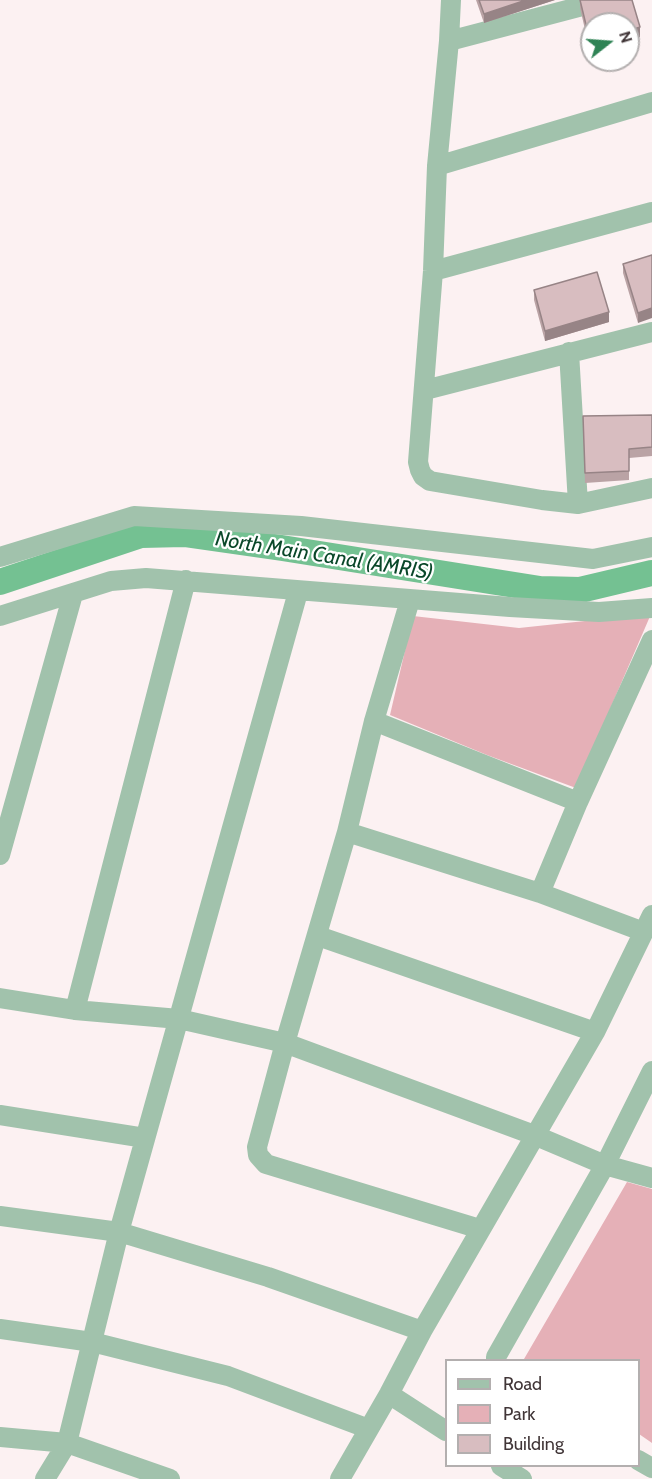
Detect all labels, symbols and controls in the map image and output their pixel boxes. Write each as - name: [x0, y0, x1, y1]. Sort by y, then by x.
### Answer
- north arrow: [580, 12, 640, 72]
- text: N: [615, 29, 637, 45]
- water label: North Main Canal (AMRIS): [213, 526, 435, 586]
- legend: [445, 1359, 640, 1467]
- text: Road: [503, 1373, 542, 1395]
- text: Park: [503, 1403, 535, 1425]
- text: Building: [503, 1433, 564, 1455]

